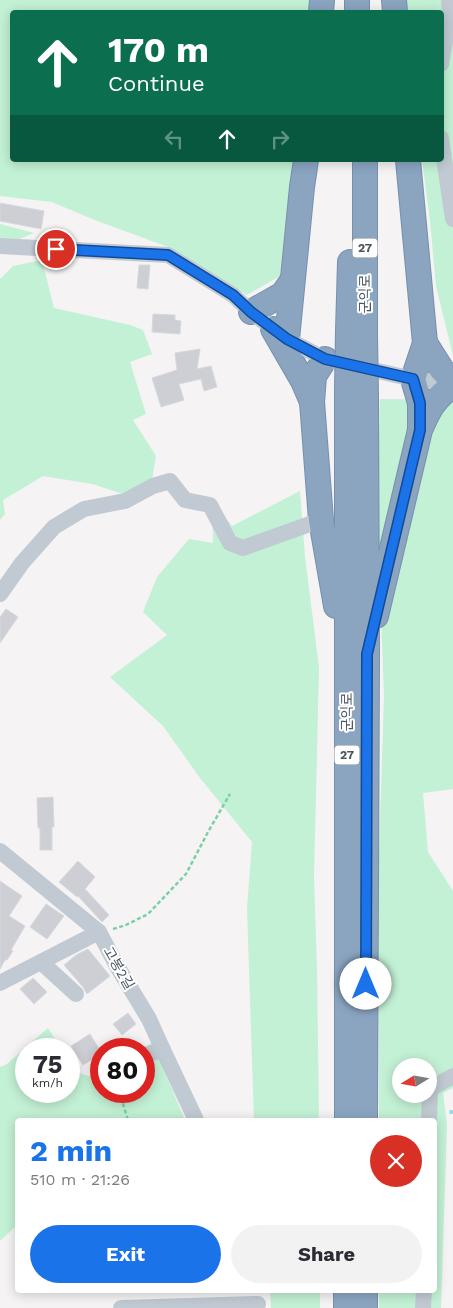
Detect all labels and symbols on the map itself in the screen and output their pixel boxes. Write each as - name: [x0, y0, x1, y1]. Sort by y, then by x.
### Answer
- pin: [35, 228, 77, 270]
- road number: 27: [352, 238, 378, 258]
- street label: 군익로: [357, 275, 373, 313]
- street label: 군익로: [339, 693, 355, 731]
- road number: 27: [334, 746, 360, 764]
- street label: 고봉2길: [100, 944, 138, 992]
- position arrow: [339, 957, 391, 1009]
- speed limit sign: 80: [90, 1038, 155, 1103]
- north arrow: [392, 1058, 438, 1102]

